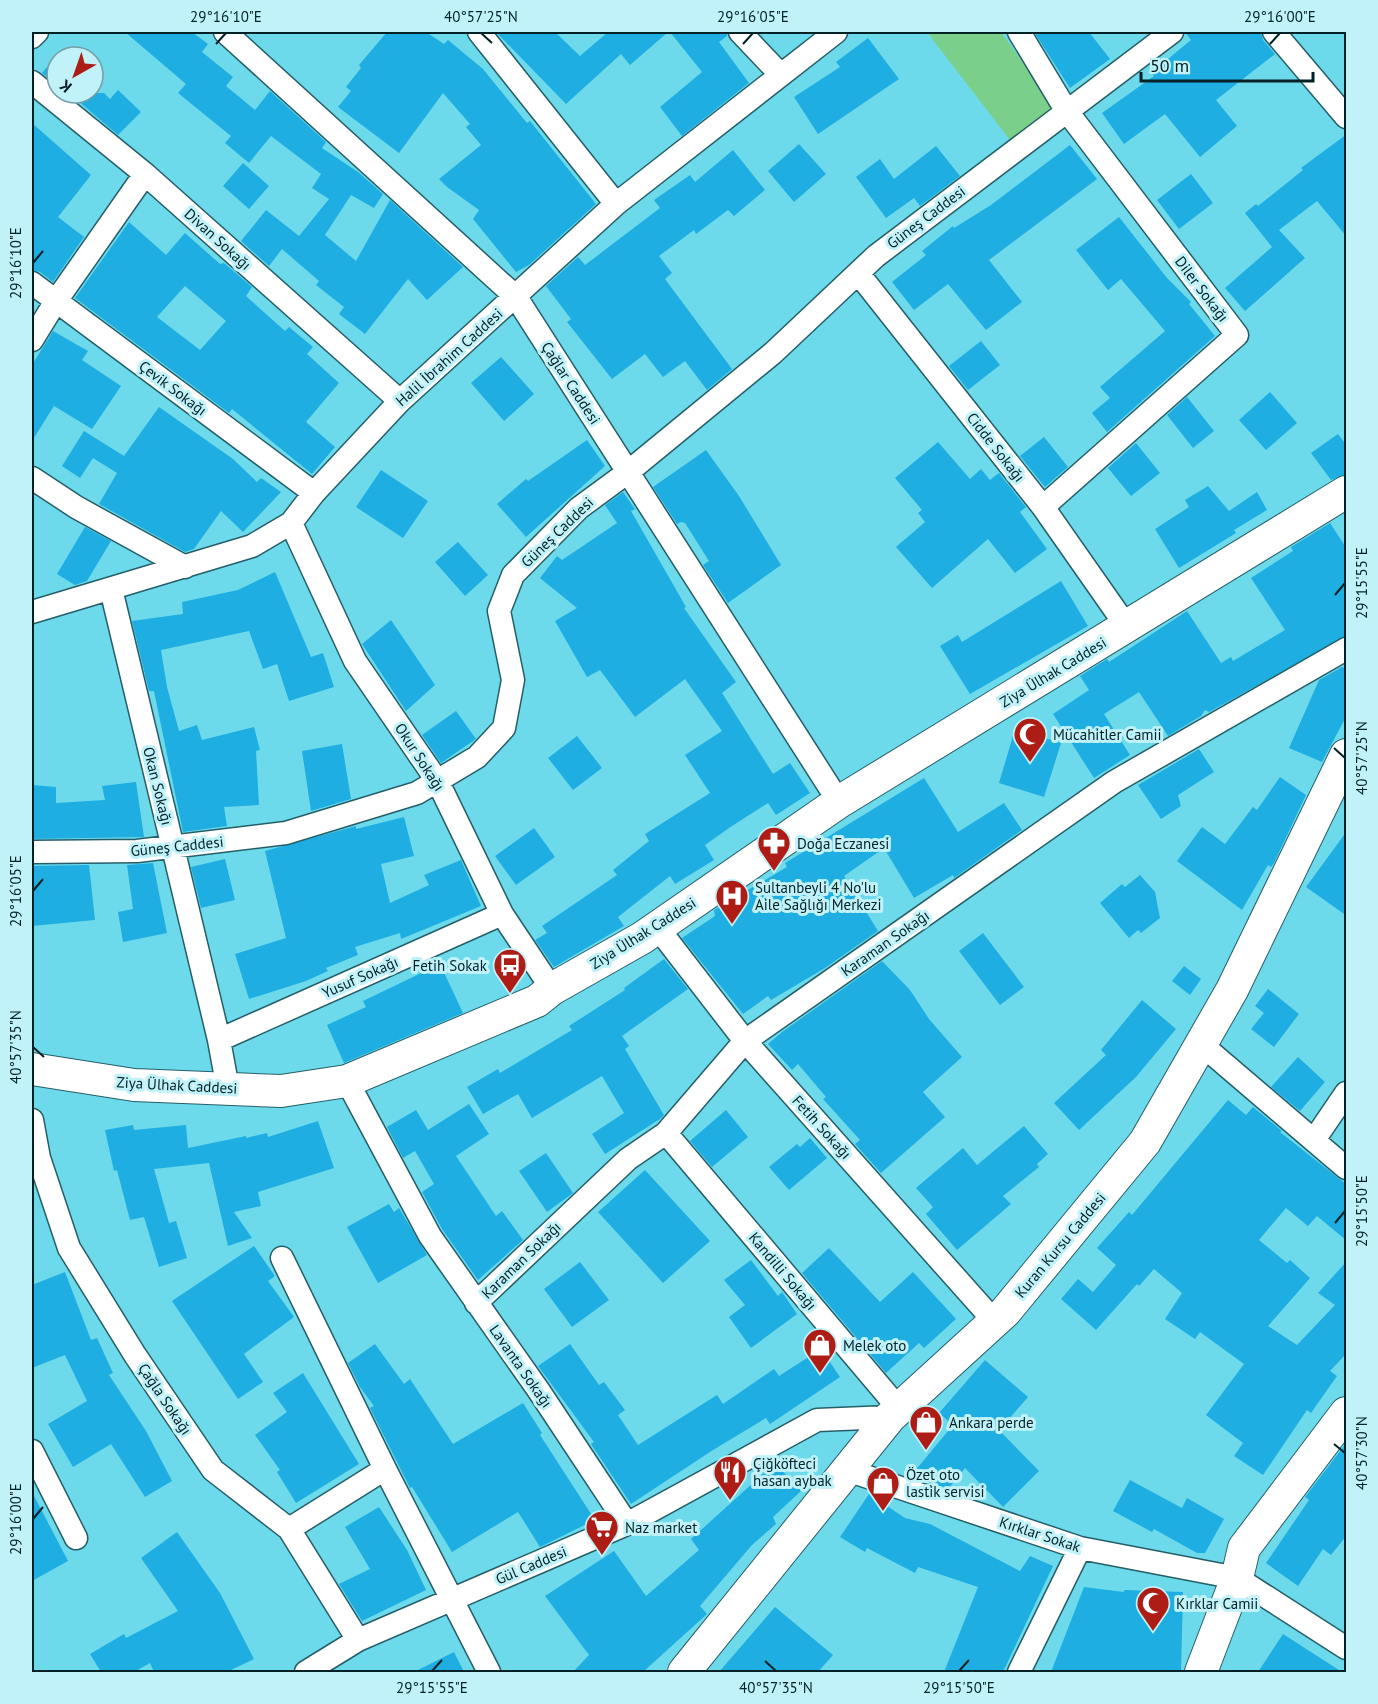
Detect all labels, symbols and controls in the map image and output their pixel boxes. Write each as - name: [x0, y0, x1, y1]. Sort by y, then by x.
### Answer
- text: 29°16'10"E: [190, 7, 262, 26]
- text: 40°57'25"N: [444, 7, 518, 26]
- text: 29°16'05"E: [717, 7, 789, 26]
- text: 29°16'00"E: [1244, 7, 1316, 26]
- north arrow: [45, 45, 105, 105]
- scale bar: [1141, 45, 1314, 83]
- text: 50 m: [1150, 54, 1189, 77]
- text: K: [55, 76, 76, 97]
- street label: Güneş Caddesi: [883, 181, 969, 253]
- street label: Divan Sokağı: [181, 204, 255, 274]
- text: 29°16'10"E: [6, 227, 25, 299]
- street label: Diler Sokağı: [1171, 252, 1233, 326]
- street label: Halil İbrahim Caddesi: [392, 304, 506, 410]
- street label: Çağlar Caddesi: [537, 338, 605, 428]
- street label: Çevik Sokağı: [135, 356, 211, 420]
- street label: Cidde Sokağı: [963, 408, 1029, 486]
- street label: Güneş Caddesi: [517, 493, 597, 571]
- text: 29°15'55"E: [1352, 547, 1371, 619]
- street label: Ziya Ülhak Caddesi: [996, 633, 1110, 711]
- mosque icon: Mücahitler Camii: [1012, 716, 1048, 763]
- street label: Okur Sokağı: [391, 719, 449, 795]
- text: 40°57'25"N: [1352, 721, 1371, 795]
- place label: Mücahitler Camii: [1053, 725, 1162, 744]
- street label: Okan Sokağı: [139, 745, 177, 827]
- pharmacy icon: Doğa Eczanesi: [756, 825, 792, 872]
- street label: Güneş Caddesi: [130, 832, 224, 860]
- place label: Doğa Eczanesi: [797, 834, 889, 853]
- text: 29°16'05"E: [6, 855, 25, 927]
- hospital icon: Sultanbeyli 4 No'lu Aile Sağlığı Merkezi: [714, 878, 750, 925]
- place label: Sultanbeyli 4 No'lu Aile Sağlığı Merkezi: [755, 878, 882, 914]
- street label: Ziya Ülhak Caddesi: [587, 893, 699, 973]
- street label: Karaman Sokağı: [837, 906, 933, 980]
- bus stop icon: Fetih Sokak: [492, 947, 528, 994]
- street label: Yusuf Sokağı: [319, 952, 401, 1002]
- place label: Fetih Sokak: [412, 956, 488, 975]
- text: 40°57'35"N: [6, 1010, 25, 1084]
- street label: Ziya Ülhak Caddesi: [116, 1072, 238, 1098]
- street label: Fetih Sokağı: [788, 1091, 856, 1163]
- text: 29°15'50"E: [1352, 1175, 1371, 1247]
- street label: Kuran Kursu Caddesi: [1010, 1188, 1110, 1302]
- street label: Karaman Sokağı: [477, 1217, 565, 1303]
- street label: Kandilli Sokağı: [745, 1228, 821, 1314]
- street label: Lavanta Sokağı: [485, 1321, 557, 1411]
- shop icon: Melek oto: [802, 1327, 838, 1374]
- place label: Melek oto: [843, 1336, 906, 1355]
- street label: Çağla Sokağı: [134, 1360, 196, 1438]
- shop icon: Ankara perde: [908, 1404, 944, 1451]
- place label: Ankara perde: [949, 1413, 1034, 1432]
- text: 40°57'30"N: [1352, 1416, 1371, 1490]
- restaurant icon: Çiğköfteci hasan aybak: [712, 1454, 748, 1501]
- place label: Çiğköfteci hasan aybak: [753, 1454, 833, 1490]
- shop icon: Özet oto lastik servisi: [865, 1465, 901, 1512]
- place label: Özet oto lastik servisi: [906, 1465, 985, 1501]
- text: 29°16'00"E: [6, 1483, 25, 1555]
- supermarket icon: Naz market: [584, 1509, 620, 1556]
- street label: Kırklar Sokak: [997, 1512, 1084, 1556]
- place label: Naz market: [625, 1518, 697, 1537]
- street label: Gül Caddesi: [493, 1542, 569, 1588]
- mosque icon: Kırklar Camii: [1135, 1585, 1171, 1632]
- place label: Kırklar Camii: [1176, 1594, 1258, 1613]
- text: 29°15'55"E: [396, 1678, 468, 1697]
- text: 40°57'35"N: [739, 1678, 813, 1697]
- text: 29°15'50"E: [923, 1678, 995, 1697]

